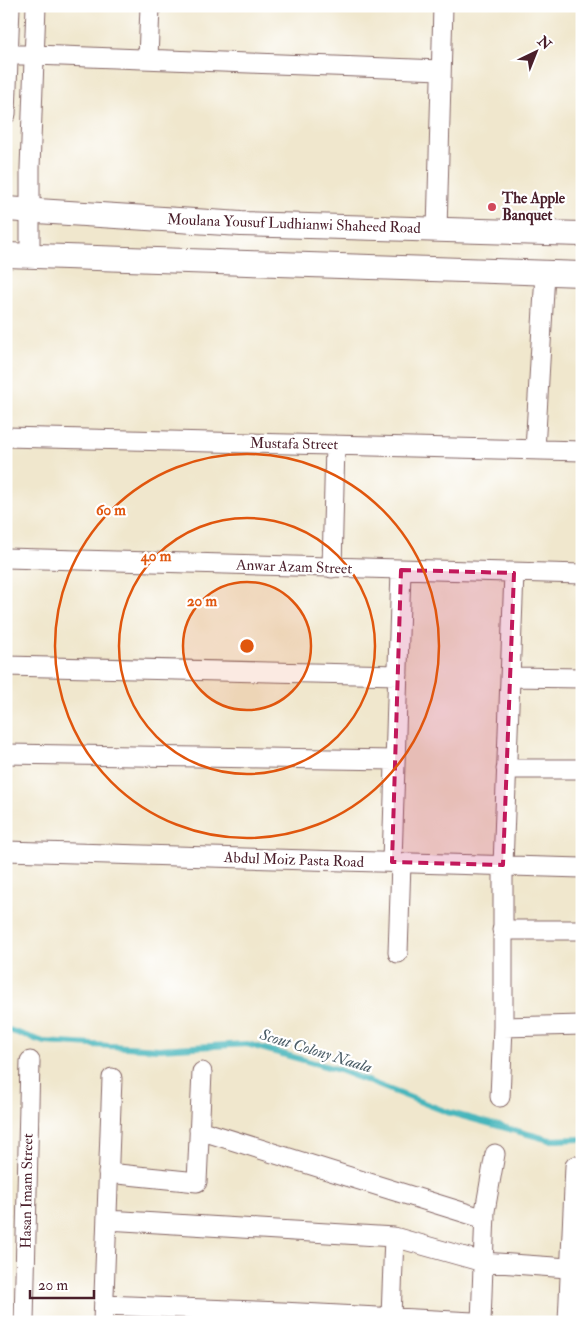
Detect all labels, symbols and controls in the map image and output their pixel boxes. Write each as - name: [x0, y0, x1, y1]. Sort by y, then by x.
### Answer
- north arrow: [510, 28, 560, 78]
- text: N: [533, 32, 555, 54]
- place label: The Apple Banquet: [501, 189, 566, 226]
- marker: The Apple Banquet: [486, 201, 498, 213]
- street label: Moulana Yousuf Ludhianwi Shaheed Road: [167, 210, 422, 238]
- street label: Mustafa Street: [250, 434, 339, 454]
- text: 60 m: [96, 501, 126, 520]
- text: 40 m: [140, 547, 172, 566]
- street label: Аnwar Azam Street: [236, 555, 353, 579]
- text: 20 m: [187, 592, 217, 611]
- centre of rings: [238, 637, 256, 655]
- street label: Abdul Moiz Pasta Road: [223, 848, 365, 872]
- water label: Scout Colony Naala: [257, 1024, 374, 1078]
- street label: Hasan Imam Street: [16, 1133, 38, 1249]
- scale bar: [30, 1268, 94, 1300]
- text: 20 m: [38, 1276, 68, 1295]

